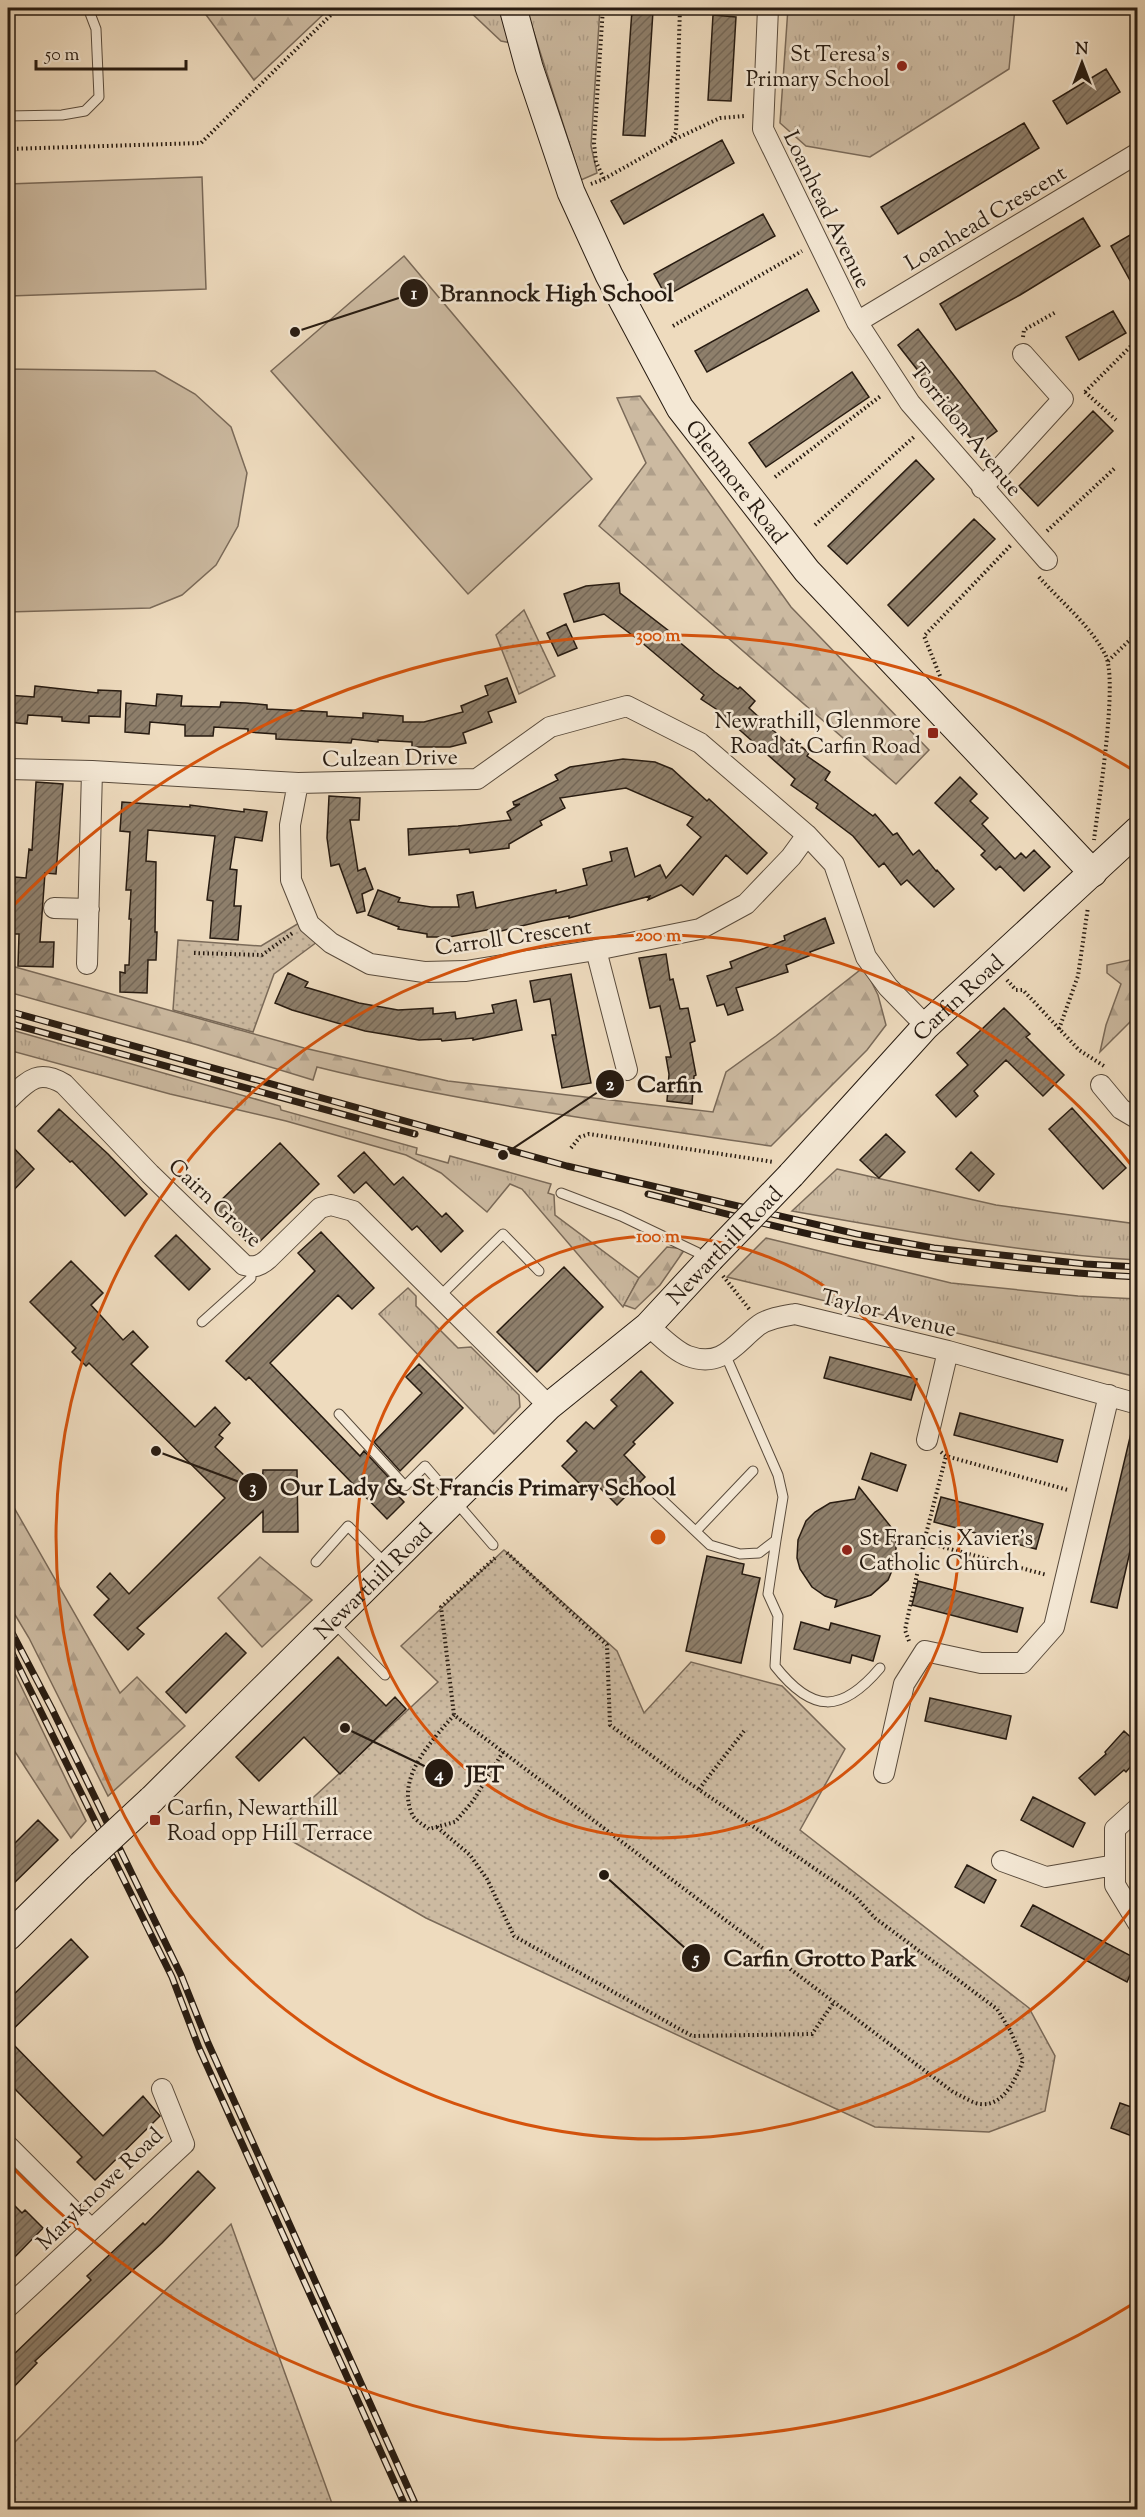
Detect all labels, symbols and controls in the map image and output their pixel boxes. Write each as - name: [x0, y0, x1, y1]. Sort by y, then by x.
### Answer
- scale bar: [36, 33, 186, 71]
- north arrow: [1052, 33, 1112, 93]
- text: N: [1076, 39, 1089, 62]
- place label: St Teresa's Primary School: [746, 40, 890, 97]
- text: 50 m: [44, 43, 80, 69]
- marker: St Teresa's Primary School: [895, 59, 909, 73]
- street label: Loanhead Avenue: [773, 126, 877, 295]
- street label: Loanhead Crescent: [900, 158, 1074, 281]
- callout: Brannock High School: [399, 272, 686, 314]
- text: Brannock High School: [440, 278, 674, 312]
- text: 1: [411, 282, 418, 308]
- street label: Torridon Avenue: [901, 357, 1029, 505]
- street label: Glenmore Road: [676, 414, 793, 552]
- text: 300 m: [636, 624, 681, 650]
- place label: Newrathill, Glenmore Road at Carfin Road: [714, 707, 921, 764]
- marker: Newrathill, Glenmore Road at Carfin Road: [926, 726, 940, 740]
- street label: Culzean Drive: [322, 743, 458, 777]
- street label: Carroll Crescent: [433, 912, 594, 966]
- text: 200 m: [635, 924, 681, 950]
- street label: Carfin Road: [907, 948, 1013, 1049]
- callout: Carfin: [595, 1063, 714, 1105]
- text: Carfin: [637, 1069, 704, 1103]
- text: 2: [606, 1073, 615, 1099]
- street label: Cairn Grove: [160, 1152, 268, 1256]
- street label: Newarthill Road: [661, 1180, 791, 1314]
- text: 100 m: [636, 1225, 680, 1251]
- street label: Taylor Avenue: [817, 1283, 959, 1347]
- callout: Our Lady & St Francis Primary School: [238, 1466, 688, 1508]
- text: Our Lady & St Francis Primary School: [280, 1472, 676, 1506]
- text: 3: [249, 1476, 257, 1502]
- street label: Newarthill Road: [309, 1517, 441, 1649]
- place label: St Francis Xavier's Catholic Church: [859, 1524, 1033, 1581]
- centre of rings: [648, 1527, 668, 1547]
- marker: St Francis Xavier's Catholic Church: [840, 1543, 854, 1557]
- callout: JET: [424, 1752, 516, 1794]
- text: JET: [464, 1759, 504, 1793]
- text: 4: [433, 1763, 444, 1789]
- place label: Carfin, Newarthill Road opp Hill Terrace: [167, 1794, 373, 1851]
- marker: Carfin, Newarthill Road opp Hill Terrace: [148, 1813, 162, 1827]
- callout: Carfin Grotto Park: [681, 1937, 929, 1979]
- text: Carfin Grotto Park: [723, 1943, 918, 1977]
- text: 5: [691, 1947, 700, 1973]
- street label: Maryknowe Road: [30, 2121, 172, 2259]

